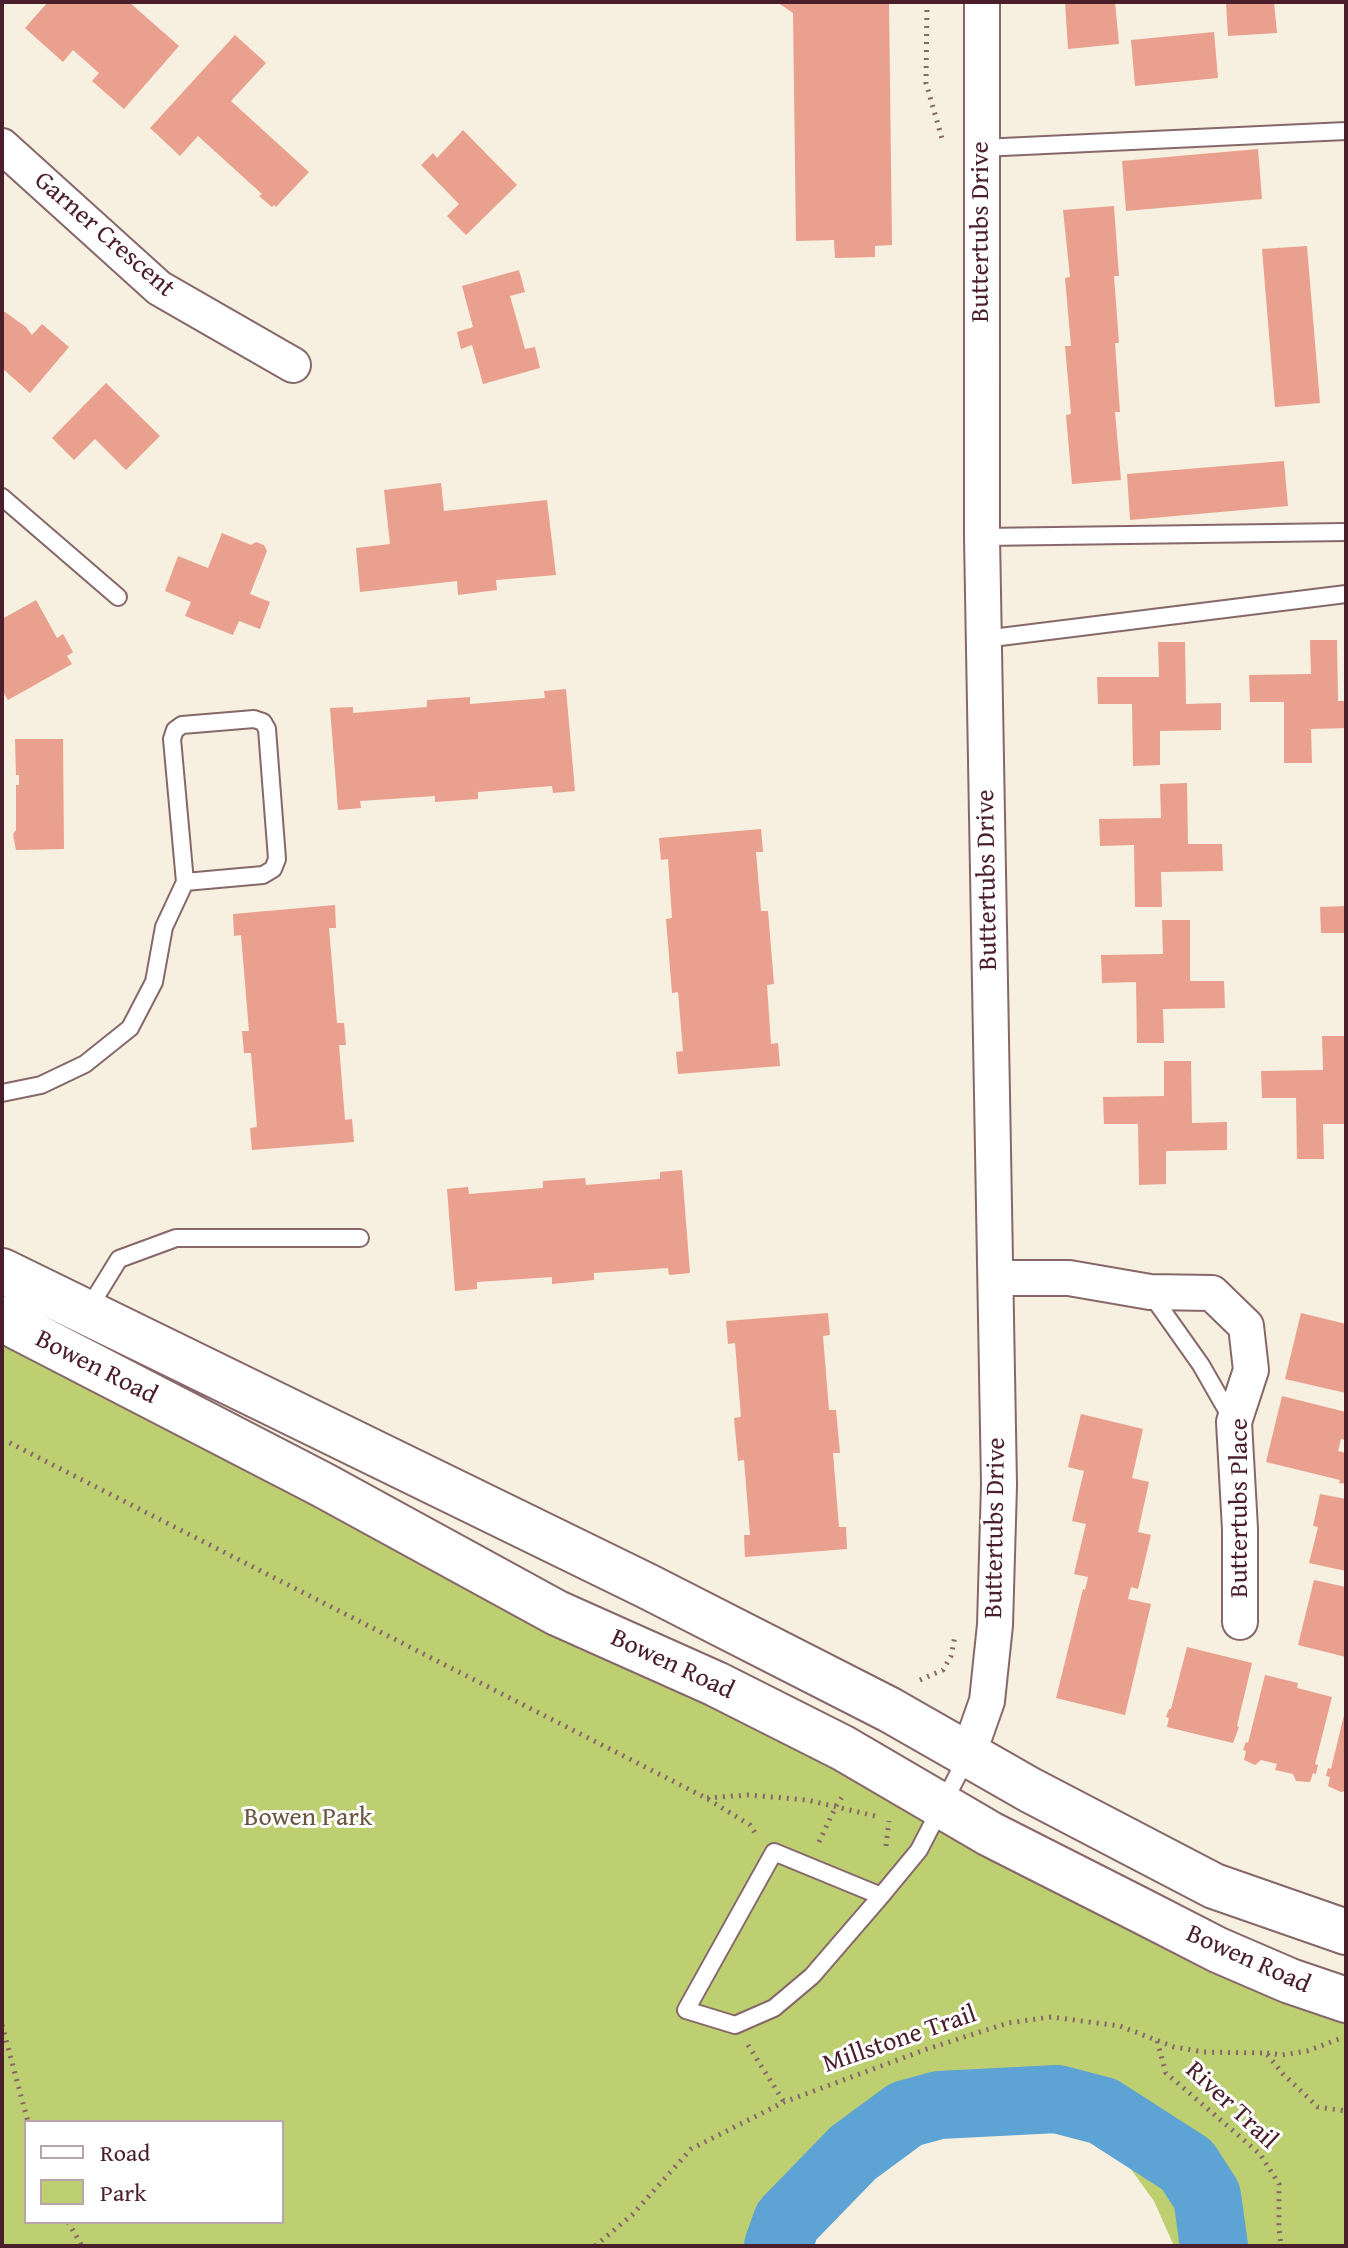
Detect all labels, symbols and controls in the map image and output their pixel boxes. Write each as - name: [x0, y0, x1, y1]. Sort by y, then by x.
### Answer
- street label: Buttertubs Drive: [965, 141, 997, 323]
- street label: Garner Crescent: [27, 165, 181, 305]
- street label: Buttertubs Drive: [971, 789, 1005, 971]
- street label: Bowen Road: [30, 1324, 162, 1412]
- street label: Buttertubs Place: [1224, 1418, 1256, 1598]
- street label: Buttertubs Drive: [979, 1437, 1013, 1619]
- street label: Bowen Road: [605, 1623, 739, 1707]
- park label: Bowen Park: [244, 1802, 372, 1834]
- street label: Bowen Road: [1181, 1919, 1315, 2001]
- street label: Millstone Trail: [819, 1999, 981, 2081]
- street label: River Trail: [1178, 2055, 1284, 2157]
- legend: [24, 2120, 284, 2224]
- text: Road: [100, 2135, 150, 2170]
- text: Park: [100, 2175, 146, 2210]

